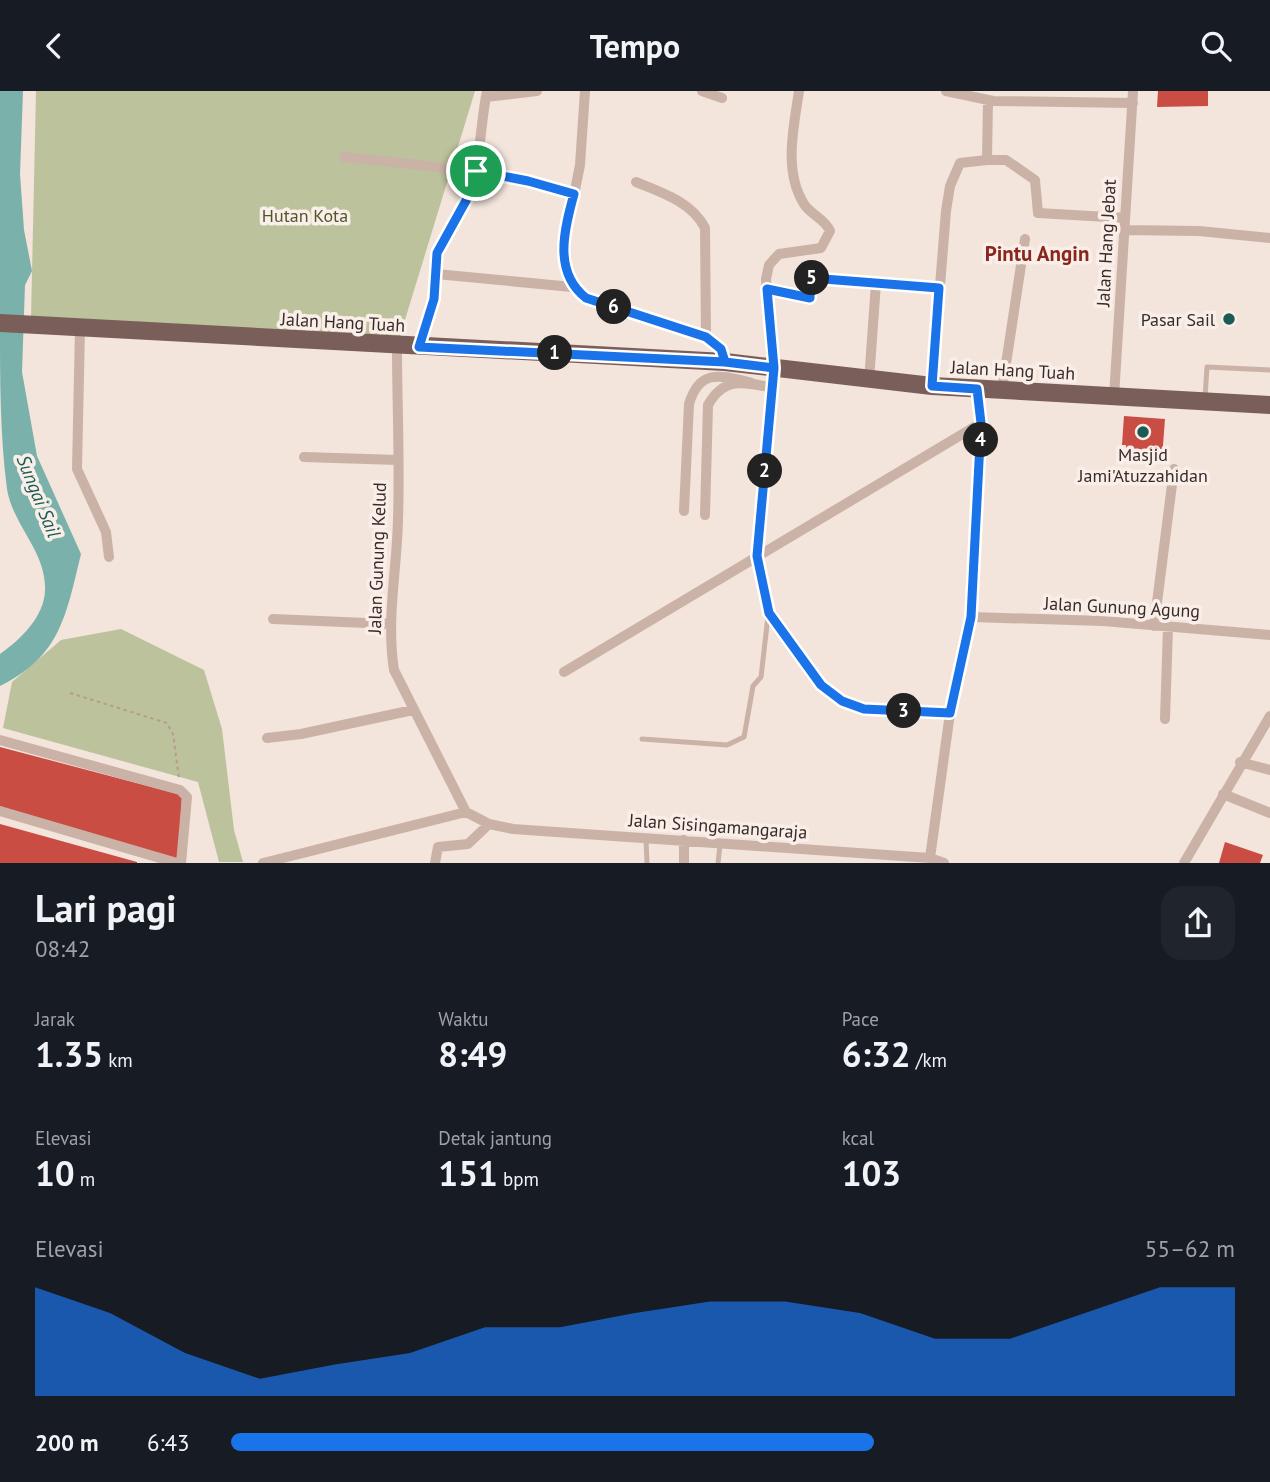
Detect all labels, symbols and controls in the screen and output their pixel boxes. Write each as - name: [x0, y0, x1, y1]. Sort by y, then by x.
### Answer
- text: Tempo: [590, 25, 680, 67]
- icon: back: [35, 27, 73, 65]
- icon: search: [1197, 27, 1235, 65]
- pin: [446, 141, 506, 201]
- icon: arrive: [457, 152, 495, 190]
- street label: Jalan Hang Jebat: [1091, 179, 1121, 308]
- park label: Hutan Kota: [262, 204, 348, 227]
- district label: Pintu Angin: [985, 240, 1089, 267]
- pin: 5: [794, 261, 830, 295]
- text: 5: [806, 265, 817, 289]
- pin: 6: [596, 289, 632, 325]
- text: 6: [608, 294, 619, 318]
- street label: Jalan Hang Tuah: [279, 307, 406, 337]
- place label: Pasar Sail: [1141, 308, 1216, 331]
- marker: Pasar Sail: [1221, 311, 1237, 327]
- pin: 1: [538, 335, 572, 371]
- text: 1: [549, 340, 560, 364]
- street label: Jalan Hang Tuah: [949, 355, 1076, 385]
- pin: 4: [964, 423, 998, 457]
- marker: Masjid Jami'Atuzzahidan: [1135, 424, 1151, 440]
- text: 4: [975, 427, 986, 451]
- place label: Masjid Jami'Atuzzahidan: [1077, 443, 1208, 487]
- water label: Sungai Sail: [12, 451, 66, 541]
- pin: 2: [748, 453, 782, 489]
- text: 2: [759, 458, 770, 482]
- street label: Jalan Gunung Kelud: [363, 482, 391, 635]
- street label: Jalan Gunung Agung: [1042, 591, 1201, 623]
- pin: 3: [886, 693, 922, 729]
- text: 3: [898, 698, 909, 722]
- street label: Jalan Sisingamangaraja: [627, 808, 808, 844]
- text: Lari pagi: [35, 883, 177, 932]
- button: share: [1161, 886, 1235, 960]
- text: 08:42: [35, 934, 90, 963]
- text: Jarak: [35, 1007, 75, 1031]
- text: Waktu: [438, 1007, 489, 1031]
- text: Pace: [842, 1007, 879, 1031]
- text: 1.35: [35, 1031, 103, 1077]
- text: 8:49: [438, 1031, 507, 1077]
- text: 6:32: [842, 1031, 911, 1077]
- text: km: [103, 1048, 133, 1072]
- text: /km: [911, 1048, 947, 1072]
- text: Elevasi: [35, 1126, 92, 1150]
- text: Detak jantung: [438, 1126, 552, 1150]
- text: kcal: [842, 1126, 874, 1150]
- text: 10: [35, 1150, 75, 1196]
- text: 151: [438, 1150, 498, 1196]
- text: 103: [842, 1150, 901, 1196]
- text: m: [75, 1167, 95, 1191]
- text: bpm: [498, 1167, 539, 1191]
- text: Elevasi: [35, 1234, 104, 1263]
- text: 55–62 m: [1145, 1234, 1235, 1263]
- text: 200 m: [35, 1428, 98, 1457]
- text: 6:43: [147, 1428, 190, 1457]

